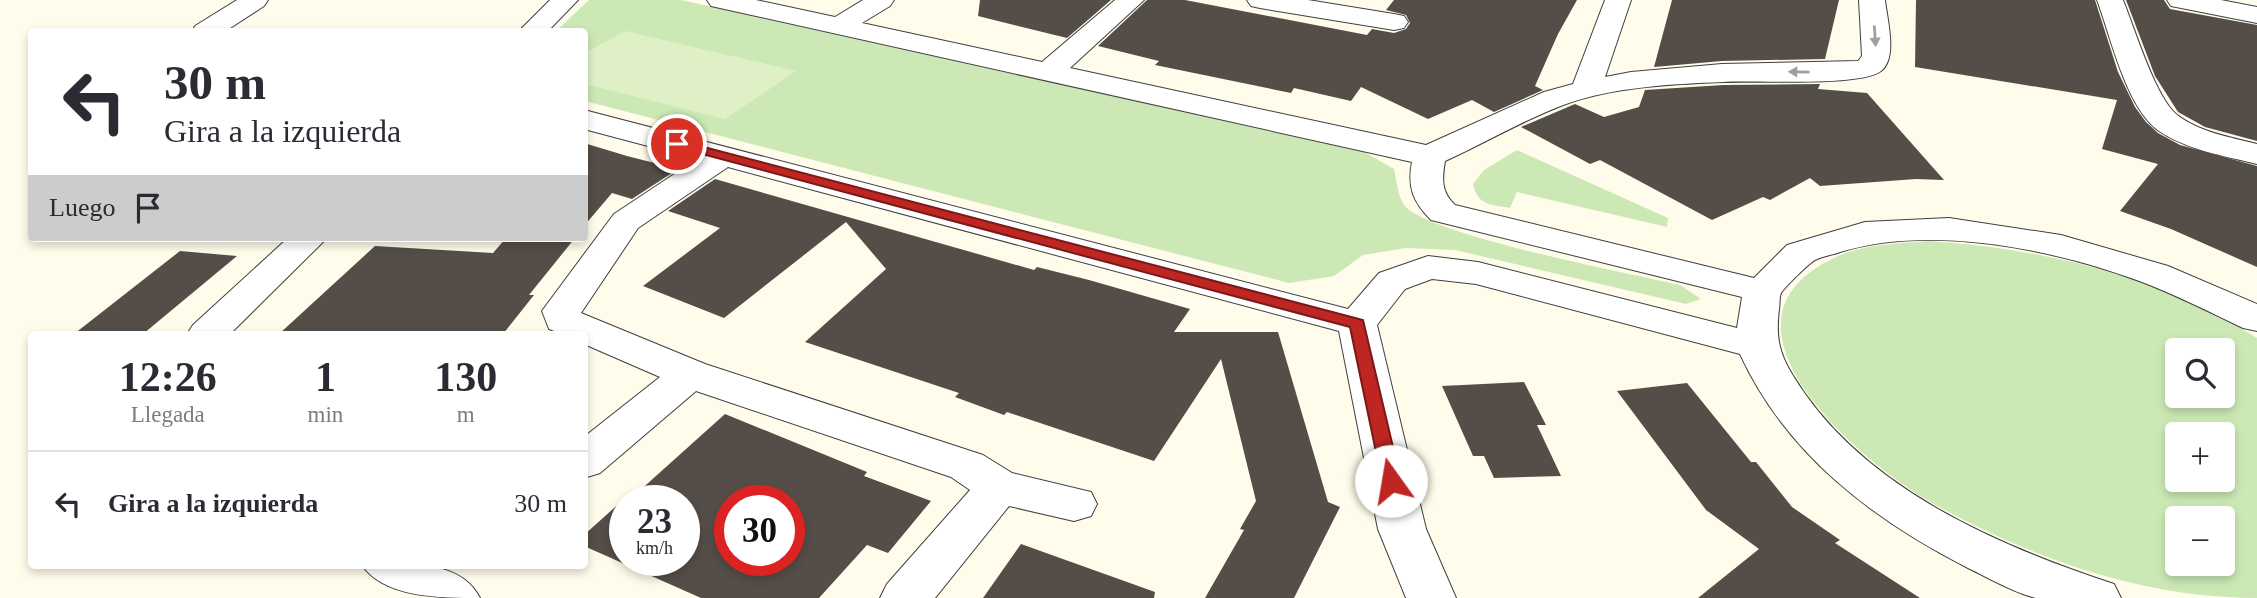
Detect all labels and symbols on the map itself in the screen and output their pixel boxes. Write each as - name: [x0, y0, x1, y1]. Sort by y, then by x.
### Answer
- one-way arrow: [1870, 25, 1881, 47]
- one-way arrow: [1788, 66, 1810, 78]
- pin: [647, 114, 707, 174]
- position arrow: [1354, 444, 1428, 518]
- speed limit sign: 30: [714, 485, 805, 576]

